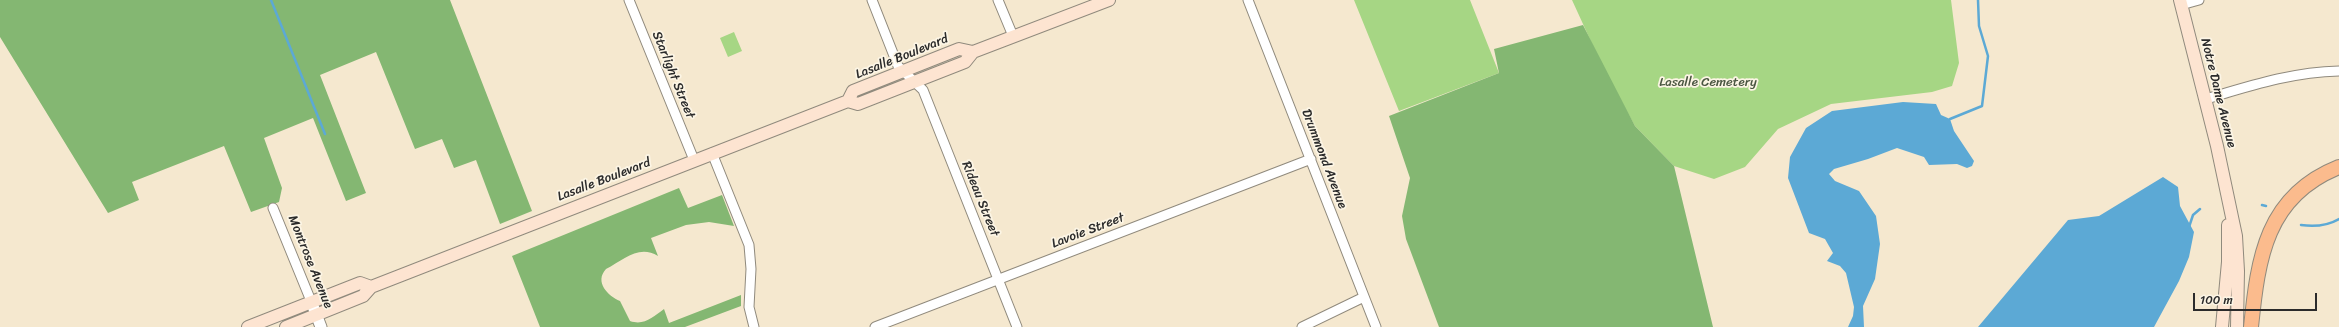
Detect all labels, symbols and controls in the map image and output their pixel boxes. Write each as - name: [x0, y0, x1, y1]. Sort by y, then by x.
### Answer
- street label: Starlight Street: [648, 29, 698, 121]
- street label: Lasalle Boulevard: [853, 31, 951, 83]
- street label: Notre Dame Avenue: [2197, 37, 2239, 149]
- park label: Lasalle Cemetery: [1659, 75, 1757, 91]
- street label: Drummond Avenue: [1298, 107, 1350, 211]
- street label: Lasalle Boulevard: [555, 155, 653, 205]
- street label: Rideau Street: [958, 159, 1002, 239]
- street label: Lavoie Street: [1049, 210, 1127, 252]
- street label: Montrose Avenue: [284, 213, 336, 311]
- scale bar: [2195, 285, 2319, 311]
- text: 100 m: [2200, 289, 2233, 311]

